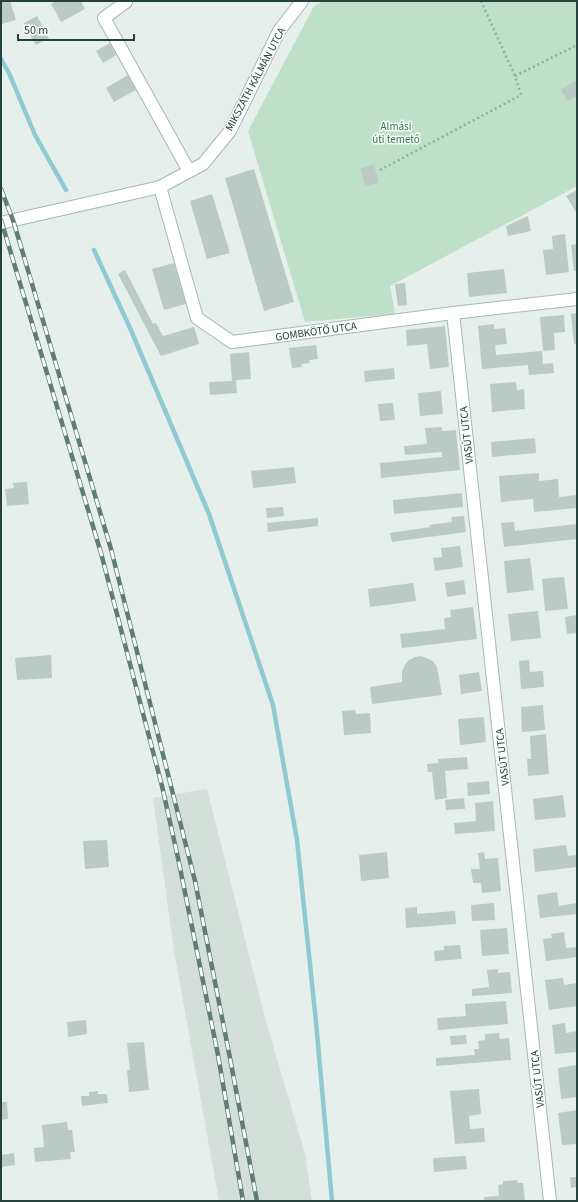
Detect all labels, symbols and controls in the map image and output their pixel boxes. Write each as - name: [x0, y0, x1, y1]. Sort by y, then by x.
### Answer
- scale bar: [18, 16, 134, 42]
- text: 50 m: [24, 22, 48, 39]
- street label: MIKSZÁTH KÁLMÁN UTCA: [222, 25, 289, 134]
- park label: Almási úti temető: [372, 119, 420, 147]
- street label: GOMBKÖTŐ UTCA: [274, 318, 358, 345]
- street label: VASÚT UTCA: [456, 406, 477, 464]
- street label: VASÚT UTCA: [492, 728, 513, 786]
- street label: VASÚT UTCA: [527, 1050, 548, 1108]

